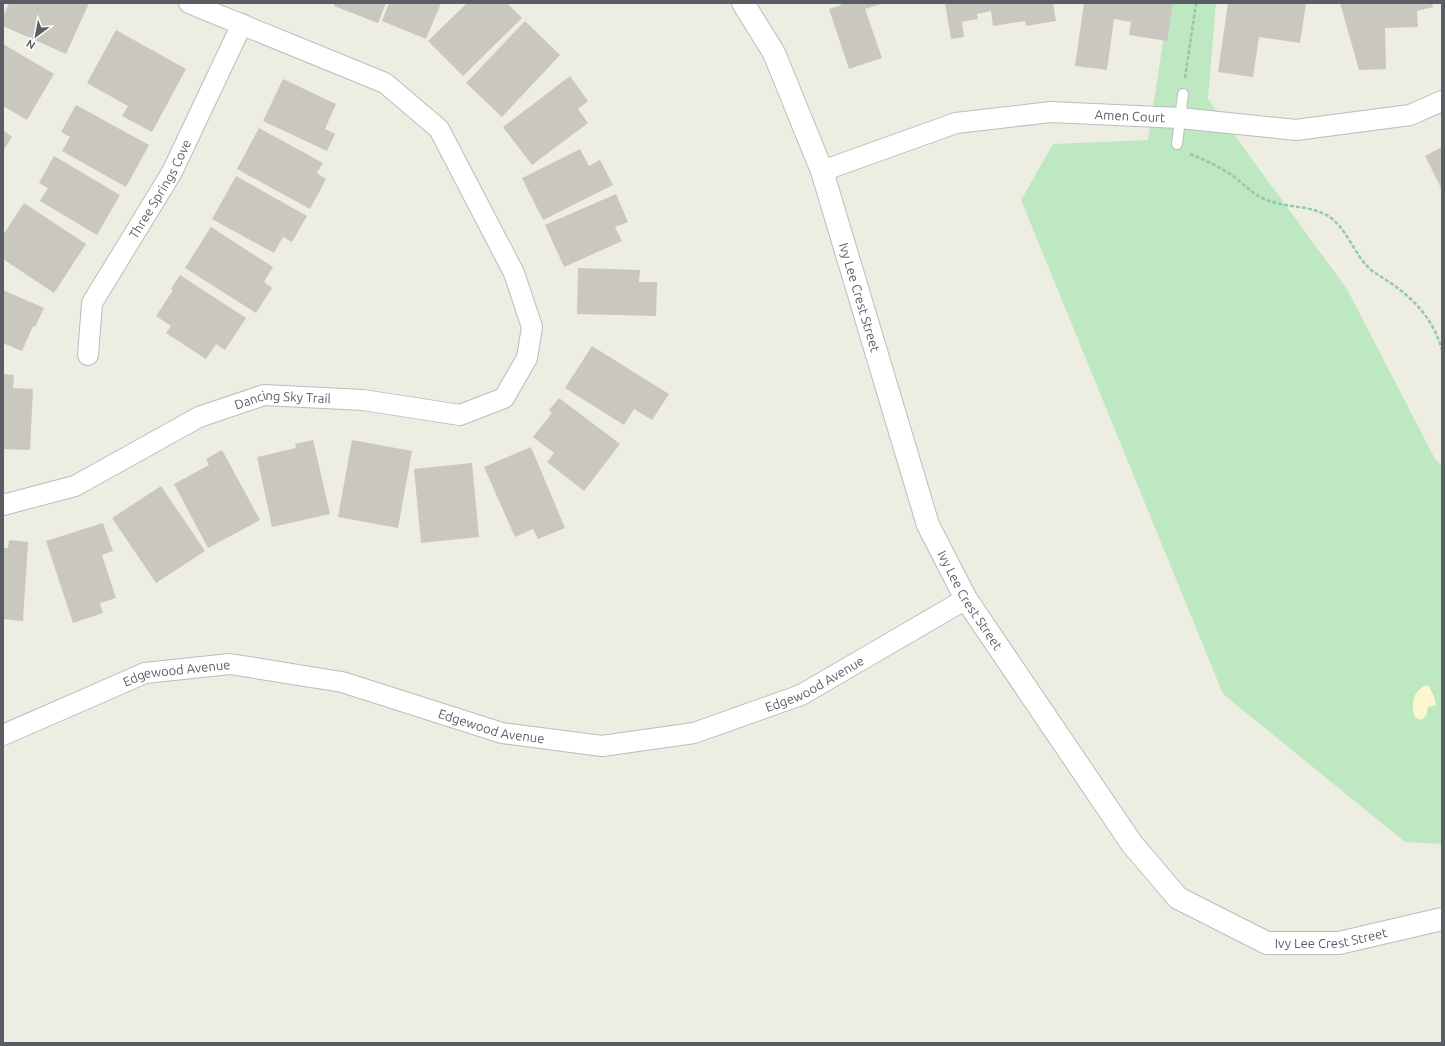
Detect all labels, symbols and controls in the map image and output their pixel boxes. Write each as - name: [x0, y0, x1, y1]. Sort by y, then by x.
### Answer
- north arrow: [16, 16, 56, 56]
- text: N: [24, 37, 37, 52]
- street label: Amen Court: [1094, 107, 1165, 124]
- street label: Three Springs Cove: [126, 137, 193, 241]
- street label: Ivy Lee Crest Street: [837, 241, 883, 354]
- street label: Dancing Sky Trail: [232, 388, 332, 412]
- street label: Ivy Lee Crest Street: [935, 548, 1005, 652]
- street label: Edgewood Avenue: [763, 653, 866, 714]
- street label: Edgewood Avenue: [121, 657, 231, 689]
- street label: Edgewood Avenue: [437, 706, 545, 745]
- street label: Ivy Lee Crest Street: [1275, 925, 1388, 950]

